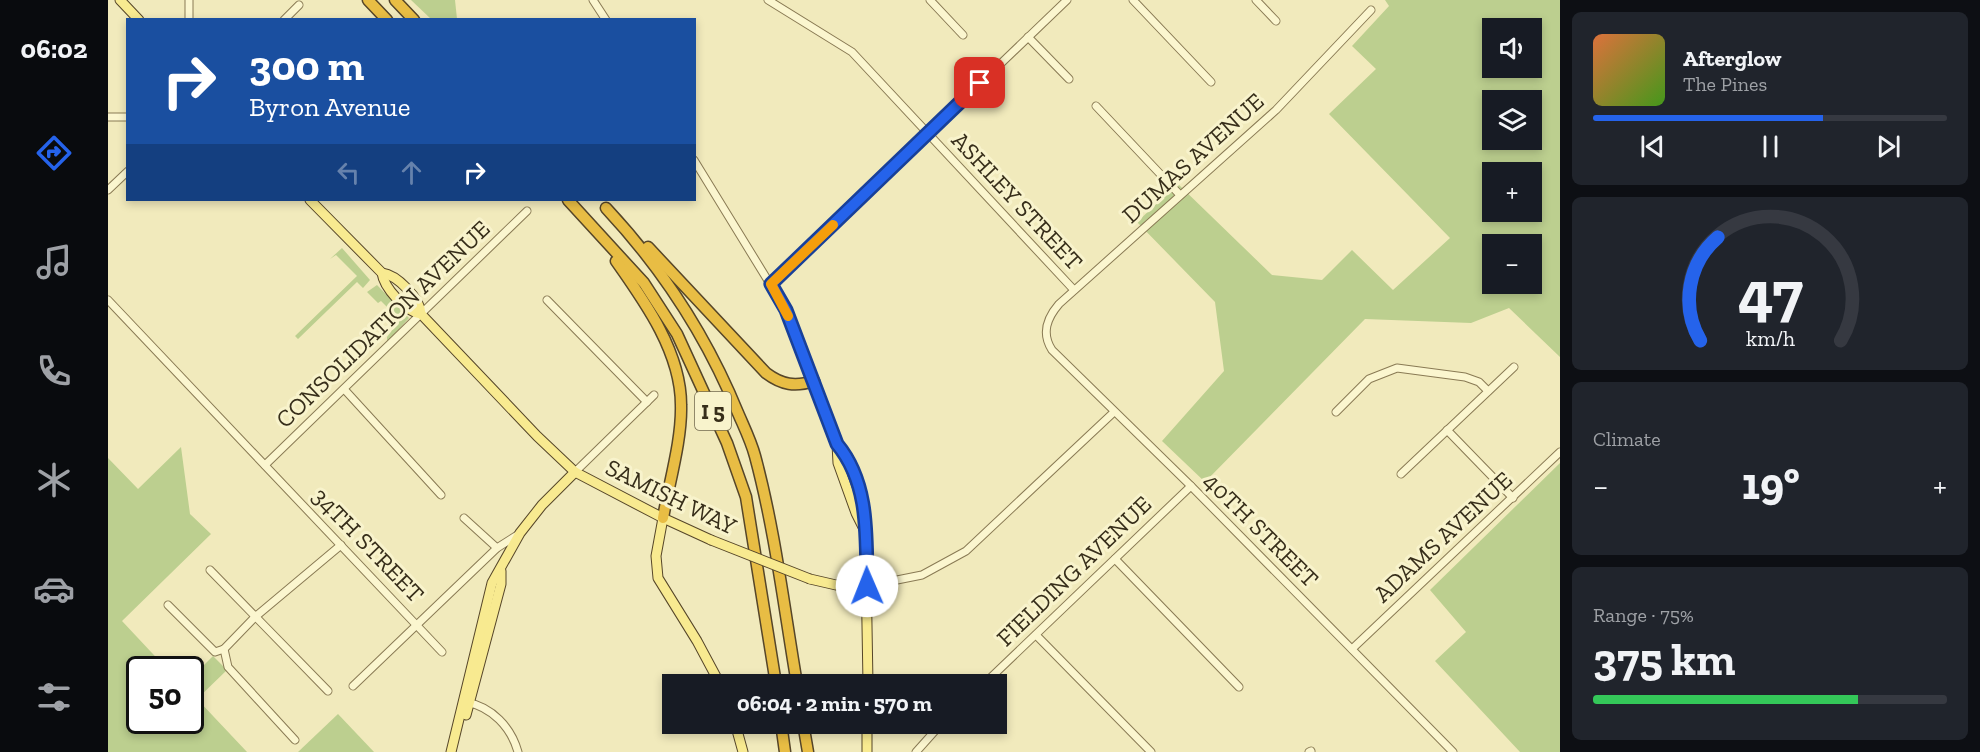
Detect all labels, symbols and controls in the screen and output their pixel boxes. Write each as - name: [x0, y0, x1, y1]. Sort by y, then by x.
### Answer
- map controls: [1482, 18, 1542, 294]
- button: sound: [1482, 18, 1542, 78]
- text: 06:02: [21, 33, 87, 65]
- text: 300 m: [249, 40, 364, 91]
- icon: right: [150, 42, 228, 120]
- text: Afterglow: [1683, 45, 1781, 72]
- pin: [954, 57, 1005, 108]
- icon: arrive: [963, 66, 996, 99]
- text: The Pines: [1683, 72, 1767, 96]
- street label: DUMAS AVENUE: [1116, 86, 1270, 229]
- button: layers: [1482, 90, 1542, 150]
- text: Byron Avenue: [249, 91, 410, 123]
- street label: ASHLEY STREET: [946, 125, 1089, 276]
- icon: previous: [1636, 130, 1669, 163]
- icon: pause: [1754, 130, 1787, 163]
- icon: next: [1872, 130, 1905, 163]
- icon: directions: [33, 132, 75, 174]
- icon: left: [332, 156, 365, 189]
- icon: ahead: [395, 156, 428, 189]
- icon: right: [458, 156, 491, 189]
- button: +: [1482, 162, 1542, 222]
- street label: CONSOLIDATION AVENUE: [270, 214, 496, 433]
- button: −: [1482, 234, 1542, 294]
- icon: music: [33, 241, 75, 283]
- text: 47: [1737, 256, 1803, 331]
- text: km/h: [1746, 326, 1794, 351]
- icon: phone: [33, 350, 75, 392]
- road number: I 5: [695, 392, 731, 430]
- text: Climate: [1593, 427, 1661, 451]
- street label: SAMISH WAY: [601, 452, 742, 541]
- text: 19°: [1742, 457, 1800, 511]
- icon: climate: [33, 459, 75, 501]
- street label: ADAMS AVENUE: [1367, 465, 1518, 608]
- street label: 40TH STREET: [1198, 466, 1325, 593]
- text: −: [1593, 466, 1608, 505]
- text: +: [1933, 466, 1947, 505]
- street label: 34TH STREET: [306, 481, 430, 608]
- street label: FIELDING AVENUE: [990, 489, 1157, 652]
- position arrow: [835, 554, 899, 618]
- icon: car: [33, 568, 75, 610]
- text: Range · 75%: [1593, 603, 1694, 627]
- text: 375 km: [1593, 633, 1735, 687]
- speed limit sign: 50: [126, 656, 204, 734]
- icon: filters: [33, 676, 75, 718]
- text: 06:04 · 2 min · 570 m: [737, 690, 932, 717]

